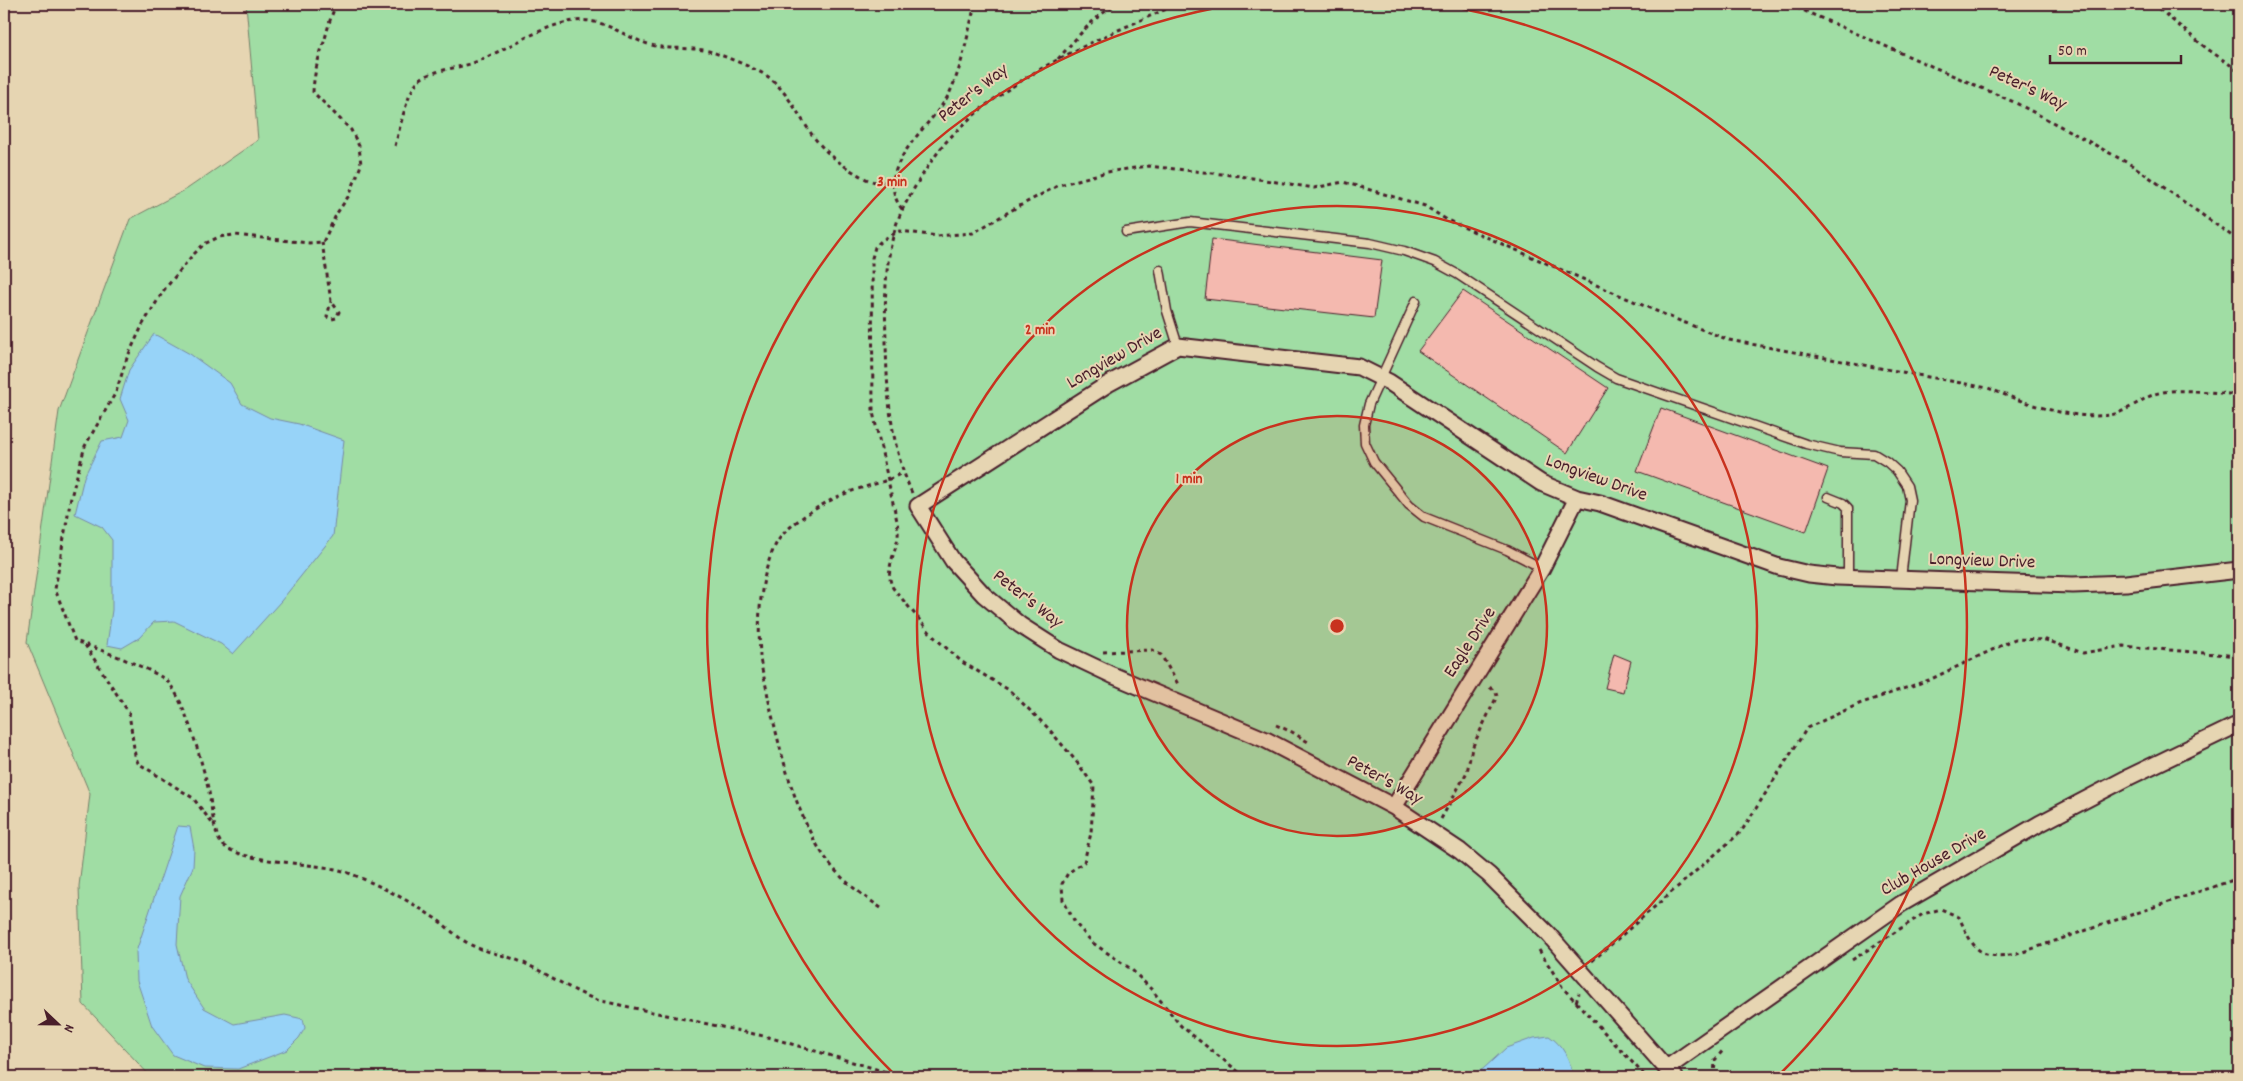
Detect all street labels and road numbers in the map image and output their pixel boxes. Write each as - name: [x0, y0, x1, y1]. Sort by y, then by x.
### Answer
- street label: Peter's Way: [933, 58, 1015, 130]
- street label: Peter's Way: [1984, 59, 2071, 119]
- street label: Longview Drive: [1062, 321, 1168, 397]
- street label: Longview Drive: [1541, 448, 1651, 510]
- street label: Longview Drive: [1928, 547, 2036, 577]
- street label: Peter's Way: [986, 564, 1068, 636]
- street label: Eagle Drive: [1438, 602, 1504, 684]
- street label: Peter's Way: [1341, 749, 1427, 813]
- street label: Club House Drive: [1876, 822, 1992, 904]

